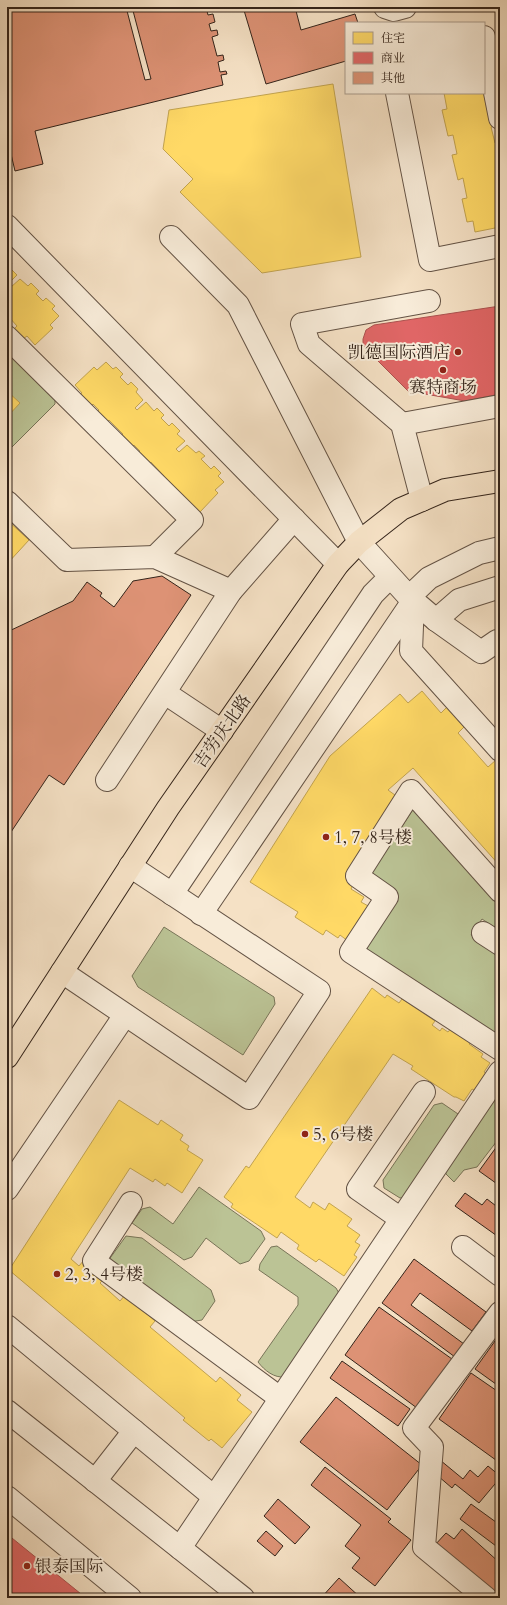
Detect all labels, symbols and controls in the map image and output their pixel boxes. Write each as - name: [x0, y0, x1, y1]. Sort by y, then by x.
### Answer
- legend: [345, 22, 485, 94]
- text: 住宅: [381, 30, 405, 46]
- text: 商业: [381, 50, 405, 66]
- text: 其他: [381, 70, 405, 86]
- place label: 凯德国际酒店: [348, 341, 450, 364]
- marker: 凯德国际酒店: [453, 347, 463, 357]
- marker: 赛特商场: [438, 365, 448, 375]
- place label: 赛特商场: [409, 376, 477, 399]
- street label: 吉劳庆北路: [189, 690, 256, 773]
- place label: 1, 7, 8号楼: [334, 826, 412, 849]
- marker: 1, 7, 8号楼: [321, 832, 331, 842]
- place label: 5, 6号楼: [313, 1123, 373, 1146]
- marker: 5, 6号楼: [300, 1129, 310, 1139]
- place label: 2, 3, 4号楼: [65, 1263, 143, 1286]
- marker: 2, 3, 4号楼: [52, 1269, 62, 1279]
- place label: 银泰国际: [35, 1555, 103, 1578]
- marker: 银泰国际: [22, 1561, 32, 1571]

